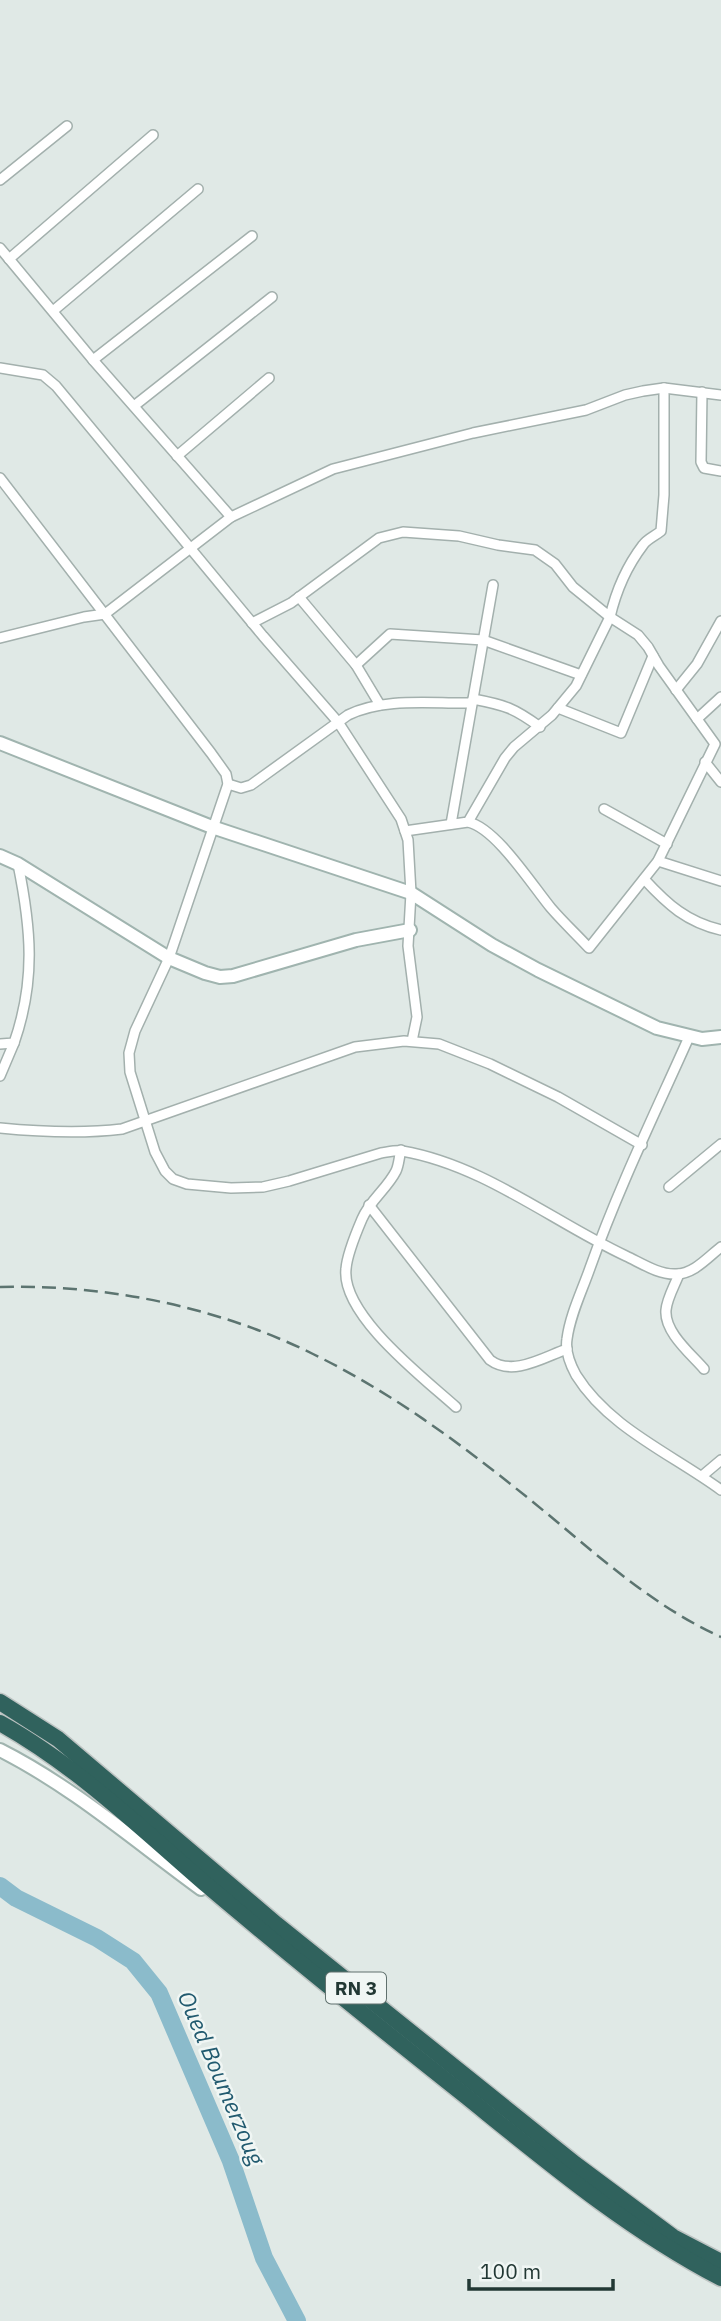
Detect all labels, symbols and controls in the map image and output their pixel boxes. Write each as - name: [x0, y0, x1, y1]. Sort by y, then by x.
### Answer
- road number: RN 3: [326, 1972, 386, 2004]
- water label: Oued Boumerzoug: [172, 1986, 273, 2170]
- scale bar: [469, 2248, 612, 2292]
- text: 100 m: [480, 2257, 541, 2285]

